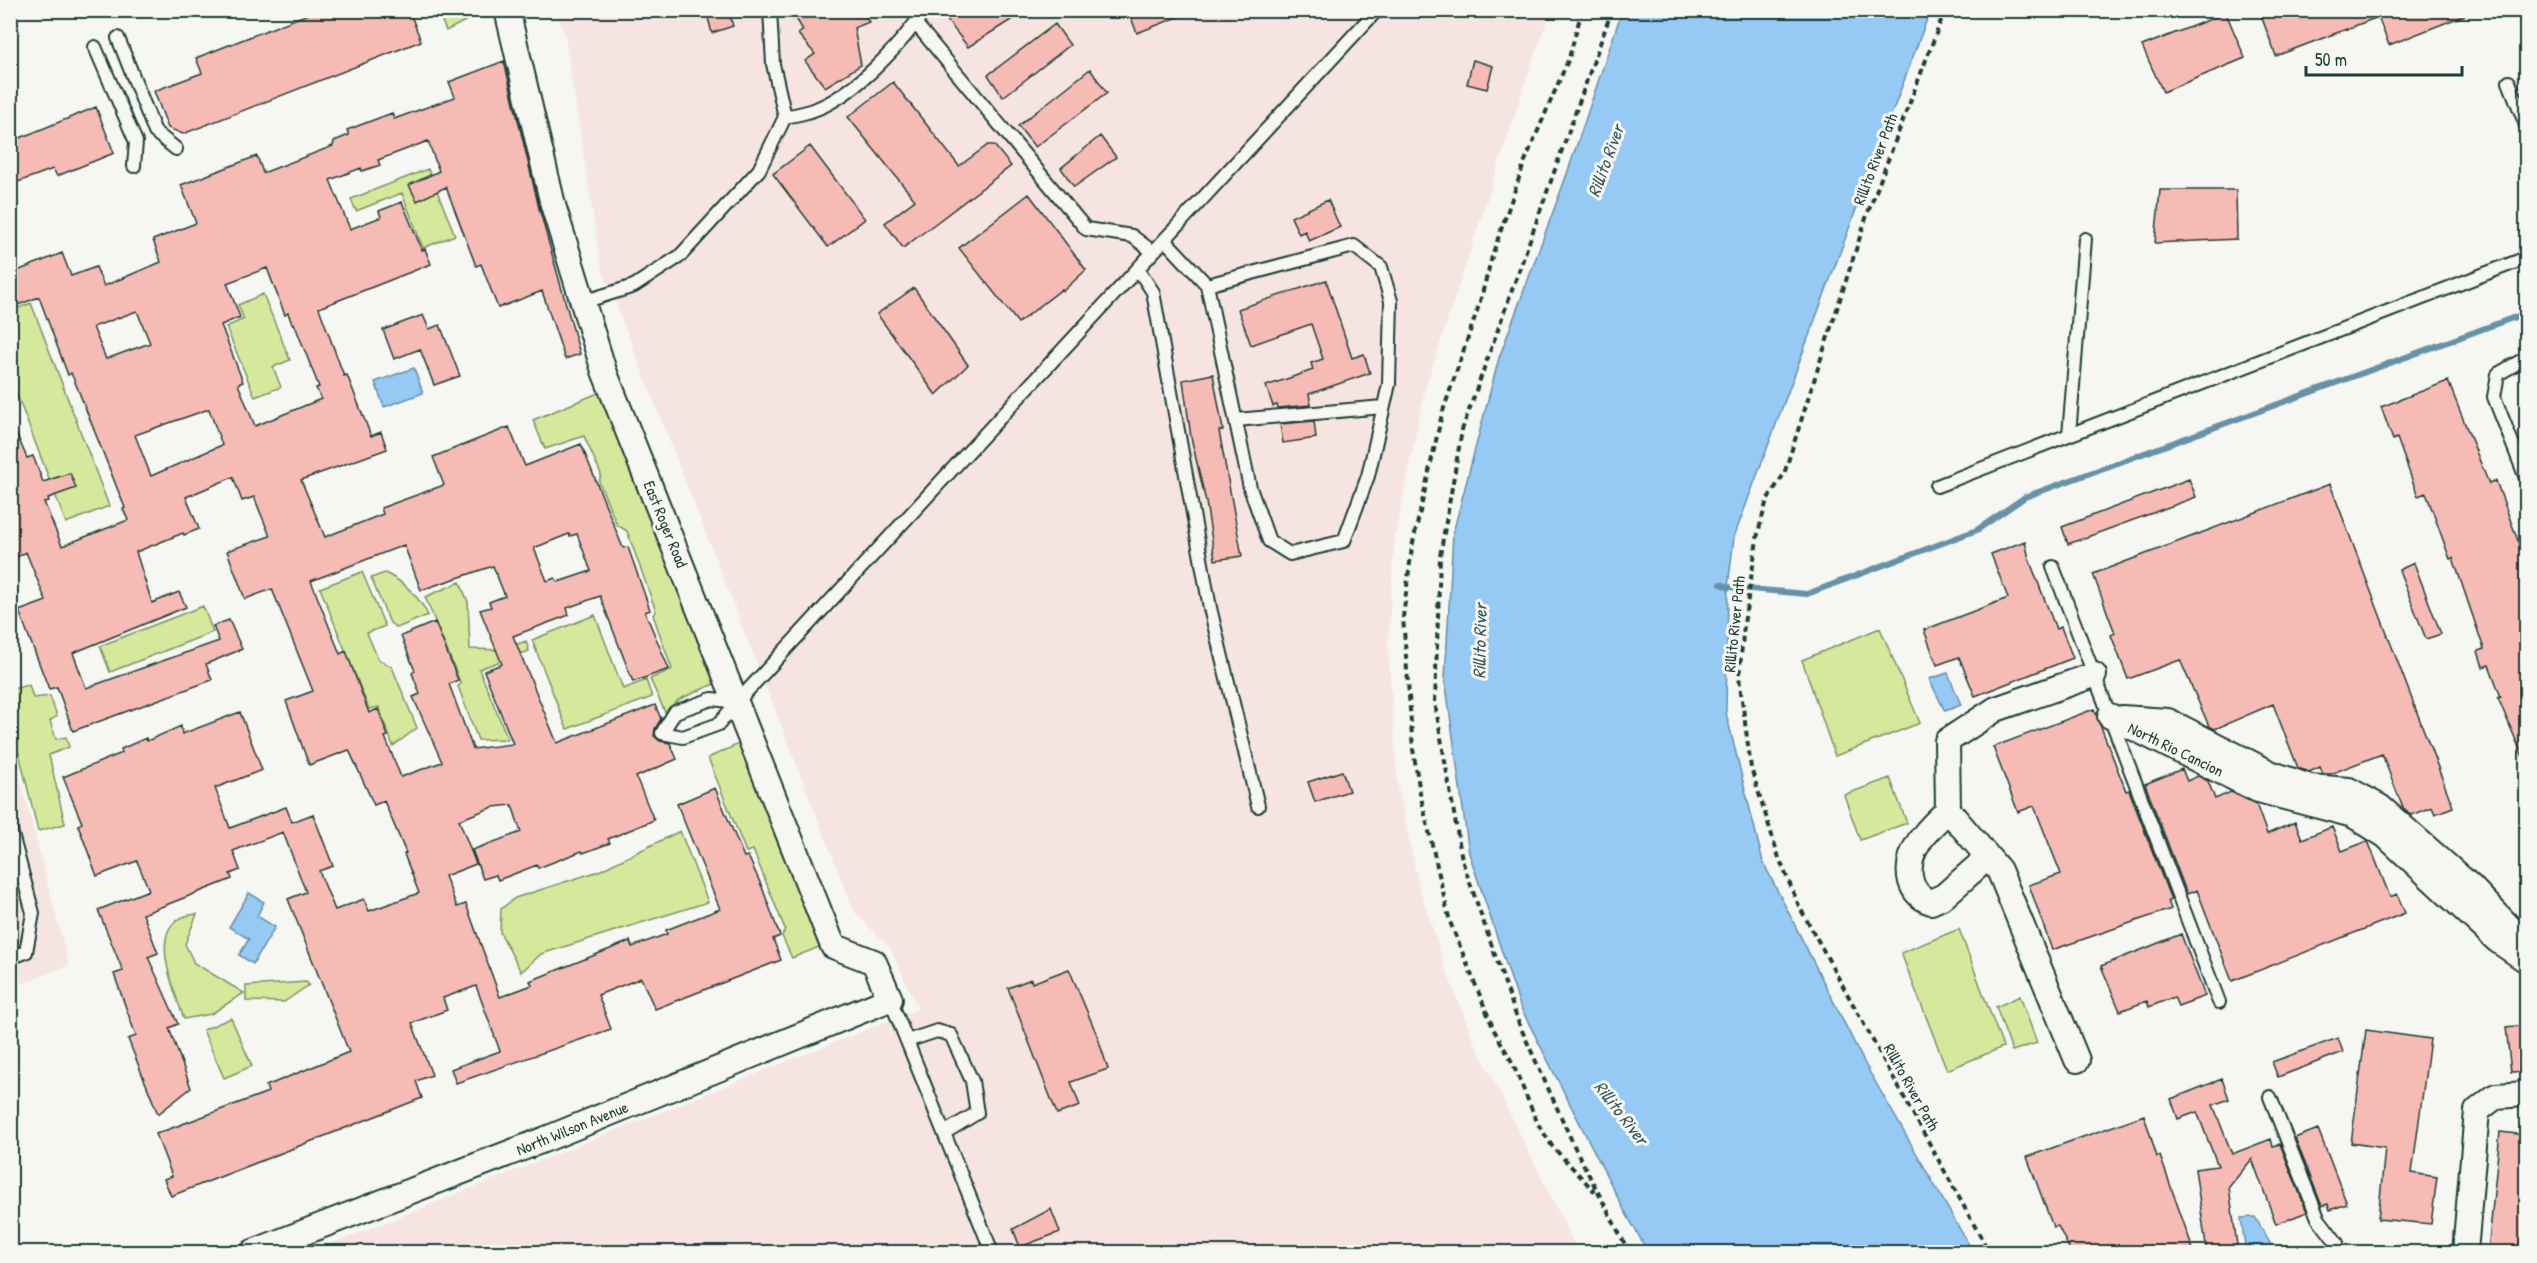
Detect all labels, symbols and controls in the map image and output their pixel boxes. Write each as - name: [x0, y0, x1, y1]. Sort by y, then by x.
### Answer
- scale bar: [2306, 39, 2462, 77]
- text: 50 m: [2315, 47, 2347, 72]
- street label: Rillito River Path: [1847, 110, 1903, 208]
- water label: Rillito River: [1581, 119, 1631, 200]
- street label: East Roger Road: [639, 477, 693, 571]
- street label: Rillito River Path: [1718, 575, 1750, 673]
- water label: Rillito River: [1466, 601, 1493, 679]
- street label: North Rio Cancion: [2125, 716, 2227, 782]
- street label: Rillito River Path: [1879, 1039, 1945, 1135]
- water label: Rillito River: [1588, 1075, 1656, 1152]
- street label: North Wilson Avenue: [513, 1095, 632, 1160]

